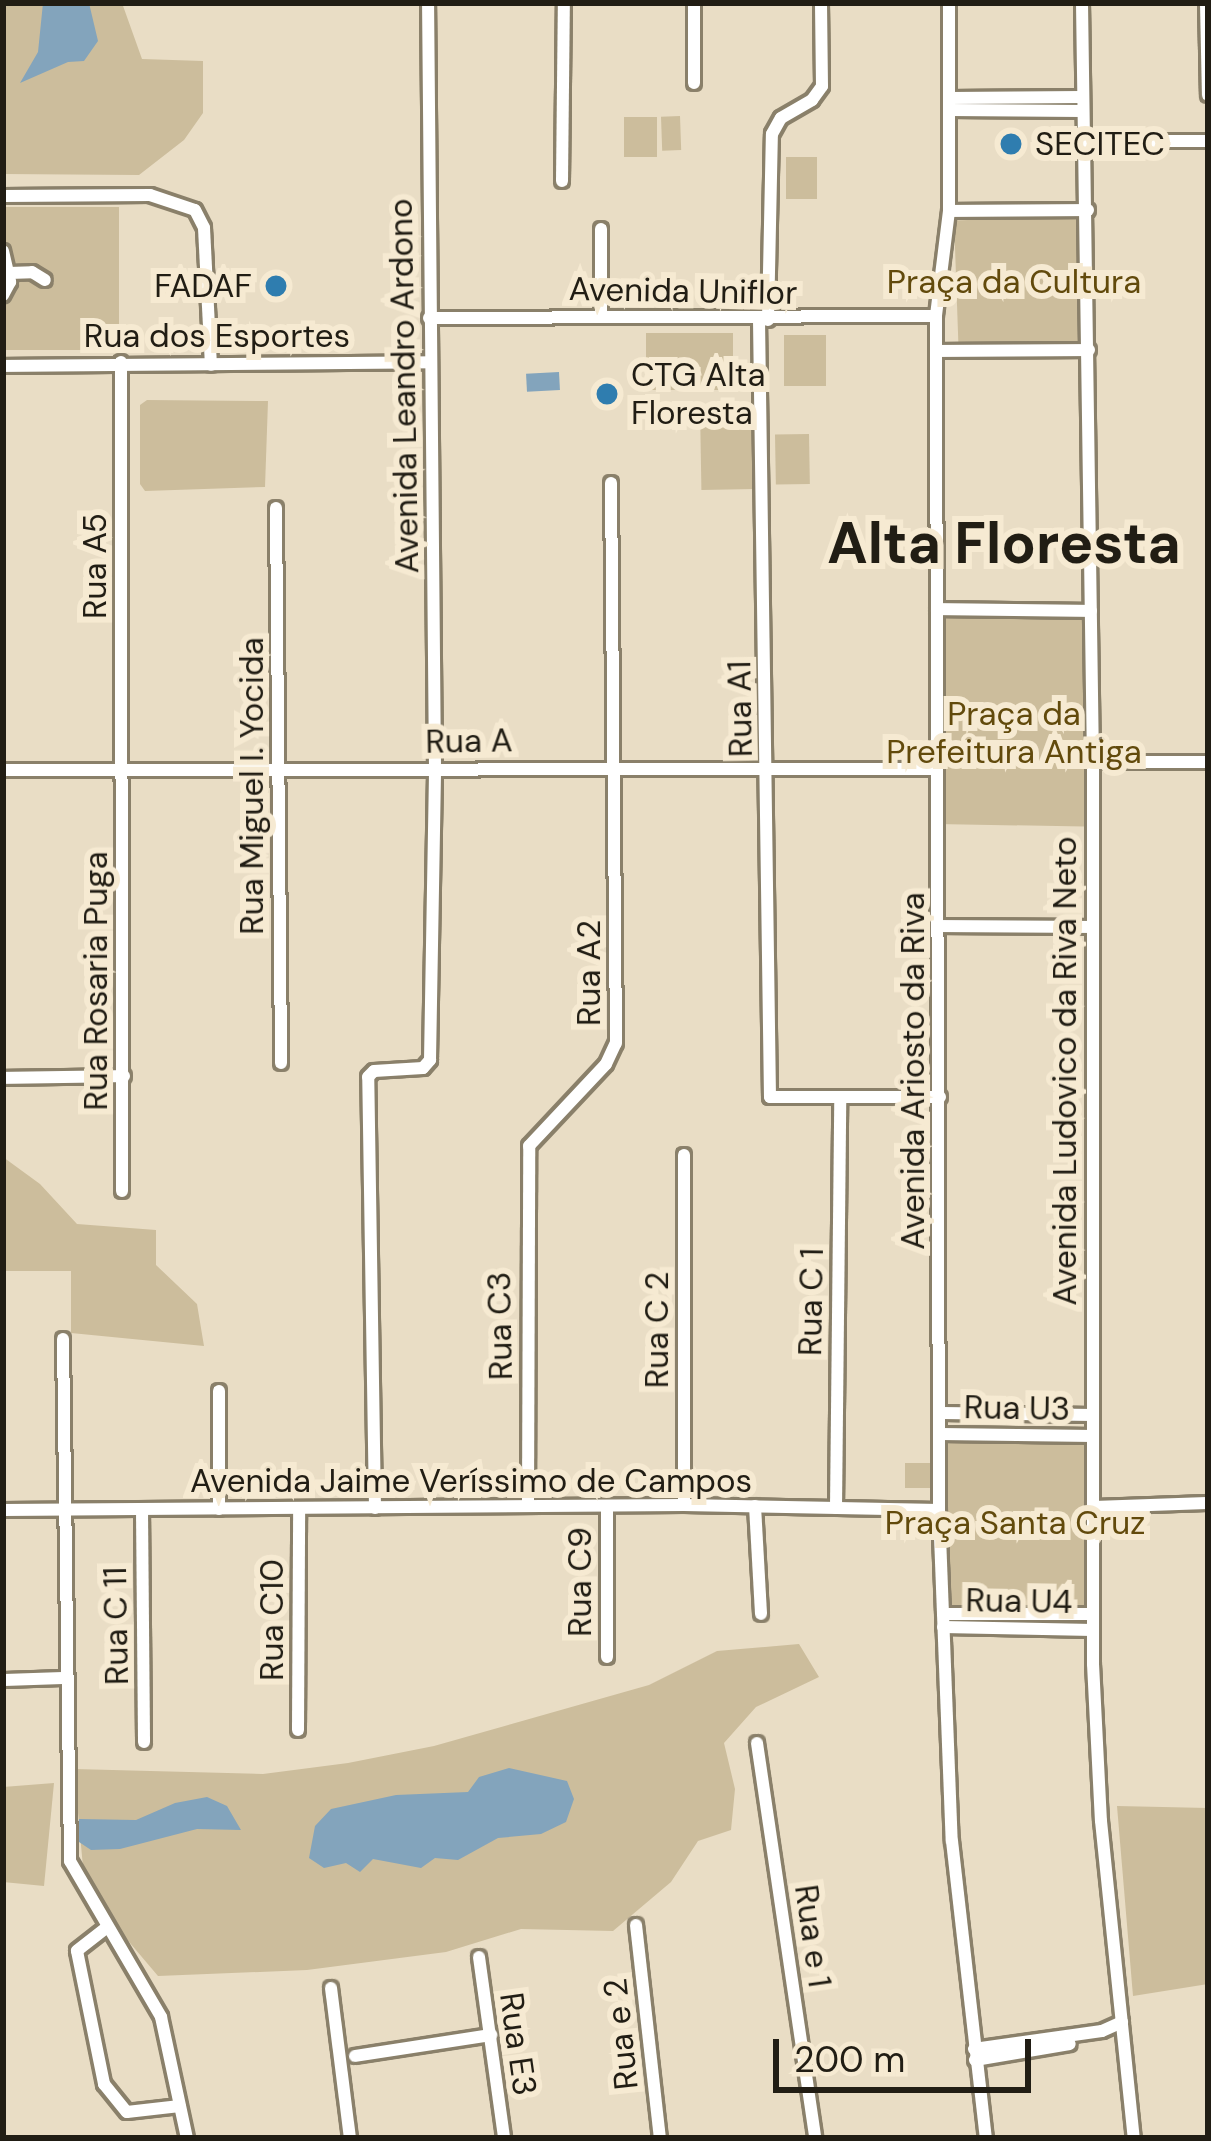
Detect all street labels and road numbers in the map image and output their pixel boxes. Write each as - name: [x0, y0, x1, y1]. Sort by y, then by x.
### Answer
- street label: Avenida Leandro Ardono: [381, 198, 427, 574]
- street label: Avenida Uniflor: [568, 269, 798, 313]
- street label: Rua dos Esportes: [84, 316, 350, 356]
- street label: Rua A5: [75, 513, 115, 619]
- street label: Rua Miguel I. Yocida: [232, 637, 272, 935]
- street label: Rua A1: [719, 660, 761, 758]
- street label: Rua A: [425, 720, 513, 762]
- street label: Avenida Ludovico da Riva Neto: [1045, 836, 1085, 1306]
- street label: Rua Rosaria Puga: [76, 851, 116, 1111]
- street label: Avenida Ariosto da Riva: [893, 892, 933, 1250]
- street label: Rua A2: [569, 920, 609, 1026]
- street label: Rua C 1: [790, 1248, 832, 1356]
- street label: Rua C3: [479, 1271, 521, 1381]
- street label: Rua C 2: [637, 1272, 677, 1388]
- street label: Rua U3: [963, 1387, 1071, 1429]
- street label: Avenida Jaime Veríssimo de Campos: [190, 1461, 752, 1501]
- street label: Rua C9: [560, 1527, 600, 1637]
- street label: Rua C10: [252, 1559, 292, 1681]
- street label: Rua C 11: [95, 1567, 137, 1685]
- street label: Rua U4: [965, 1580, 1073, 1622]
- street label: Rua e 1: [786, 1882, 840, 1990]
- street label: Rua e 2: [595, 1976, 647, 2092]
- street label: Rua E3: [491, 1990, 545, 2098]

